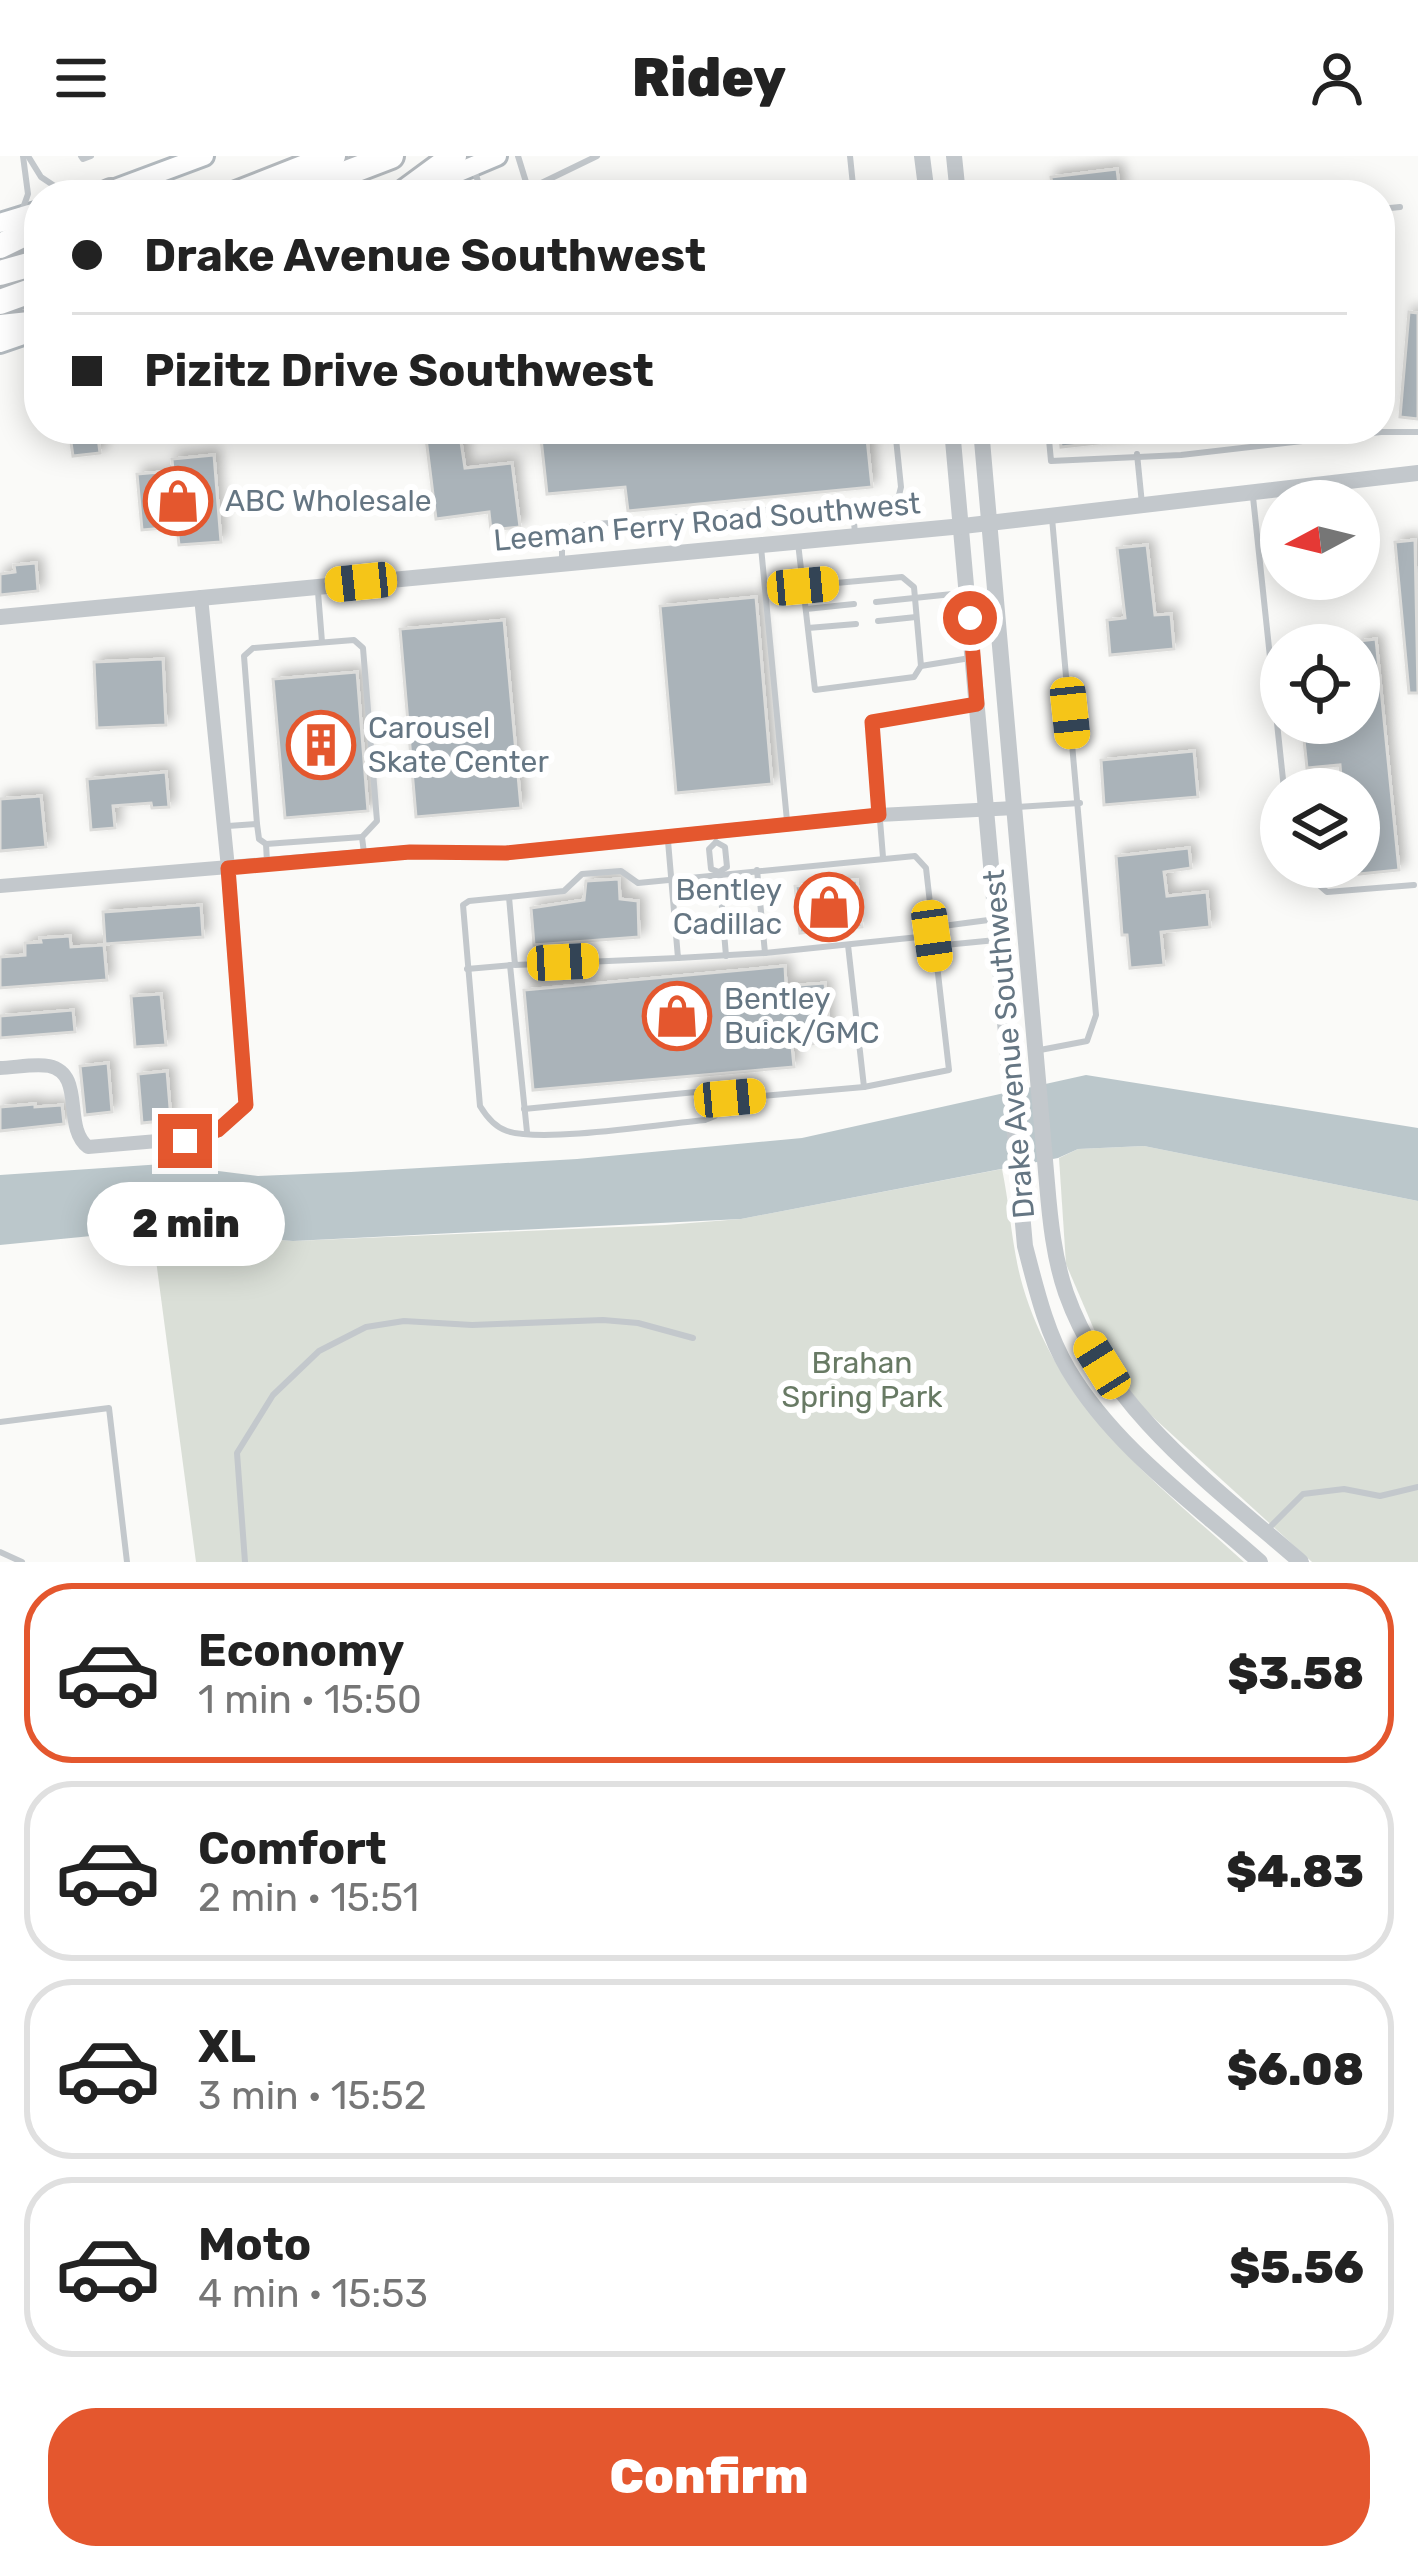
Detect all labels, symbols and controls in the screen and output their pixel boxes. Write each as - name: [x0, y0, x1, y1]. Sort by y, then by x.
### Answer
- icon: menu: [48, 45, 114, 111]
- icon: person: [1304, 45, 1370, 111]
- text: Ridey: [632, 46, 786, 110]
- text: Drake Avenue Southwest: [144, 229, 706, 282]
- text: Pizitz Drive Southwest: [144, 344, 654, 397]
- shop icon: ABC Wholesale: [143, 466, 213, 536]
- north arrow: [1260, 480, 1380, 600]
- map controls: [1260, 480, 1380, 888]
- place label: ABC Wholesale: [225, 483, 432, 519]
- street label: Leeman Ferry Road Southwest: [492, 485, 922, 559]
- car: [323, 560, 399, 604]
- car: [766, 565, 840, 607]
- route start: [943, 591, 997, 645]
- button: locate: [1260, 624, 1380, 744]
- car: [1048, 675, 1092, 751]
- building icon: Carousel Skate Center: [286, 710, 356, 780]
- place label: Carousel Skate Center: [368, 710, 549, 780]
- button: layers: [1260, 768, 1380, 888]
- street label: Drake Avenue Southwest: [976, 868, 1042, 1220]
- place label: Bentley Cadillac: [673, 872, 782, 942]
- shop icon: Bentley Cadillac: [794, 872, 864, 942]
- car: [909, 898, 955, 974]
- car: [526, 942, 600, 982]
- shop icon: Bentley Buick/GMC: [642, 981, 712, 1051]
- place label: Bentley Buick/GMC: [724, 981, 879, 1051]
- car: [693, 1077, 767, 1119]
- route end: [158, 1114, 212, 1168]
- callout: 2 min: [86, 1183, 284, 1267]
- text: 2 min: [132, 1201, 240, 1247]
- car: [1068, 1325, 1136, 1405]
- park label: Brahan Spring Park: [781, 1345, 943, 1415]
- icon: car: [54, 1619, 162, 1727]
- text: Economy: [198, 1624, 404, 1677]
- text: $3.58: [1228, 1647, 1364, 1700]
- text: 1 min · 15:50: [198, 1677, 422, 1723]
- icon: car: [54, 1817, 162, 1925]
- text: Comfort: [198, 1822, 387, 1875]
- text: $4.83: [1226, 1845, 1364, 1898]
- text: 2 min · 15:51: [198, 1875, 419, 1921]
- icon: car: [54, 2015, 162, 2123]
- text: XL: [198, 2020, 256, 2073]
- text: $6.08: [1227, 2043, 1364, 2096]
- text: 3 min · 15:52: [198, 2073, 427, 2119]
- icon: car: [54, 2213, 162, 2321]
- text: Moto: [198, 2218, 311, 2271]
- text: $5.56: [1229, 2241, 1364, 2294]
- text: 4 min · 15:53: [198, 2271, 428, 2317]
- button: Confirm: [48, 2408, 1370, 2546]

